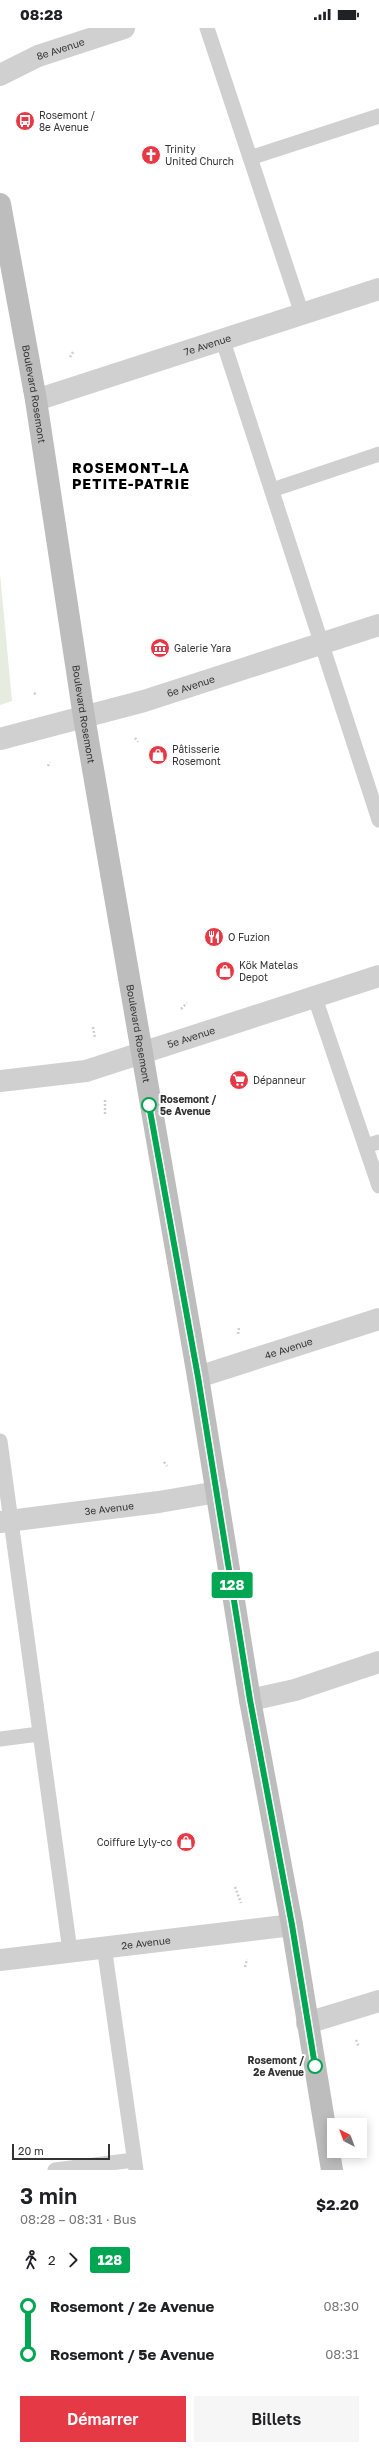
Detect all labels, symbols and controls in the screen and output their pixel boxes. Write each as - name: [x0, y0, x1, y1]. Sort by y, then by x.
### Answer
- text: 08:28: [20, 5, 63, 23]
- street label: 8e Avenue: [35, 35, 86, 62]
- place label: Rosemont / 8e Avenue: [39, 109, 95, 133]
- bus stop icon: Rosemont / 8e Avenue: [14, 110, 36, 132]
- place label: Trinity United Church: [165, 143, 234, 167]
- church icon: Trinity United Church: [140, 144, 162, 166]
- street label: 7e Avenue: [182, 331, 233, 358]
- street label: Boulevard Rosemont: [20, 344, 48, 444]
- district label: ROSEMONT–LA PETITE-PATRIE: [72, 459, 190, 492]
- museum icon: Galerie Yara: [149, 637, 171, 659]
- place label: Galerie Yara: [174, 642, 231, 654]
- street label: Boulevard Rosemont: [70, 664, 98, 764]
- street label: 6e Avenue: [165, 672, 216, 699]
- place label: Pâtisserie Rosemont: [172, 743, 221, 767]
- shop icon: Pâtisserie Rosemont: [147, 744, 169, 766]
- restaurant icon: O Fuzion: [203, 926, 225, 948]
- place label: O Fuzion: [228, 931, 270, 943]
- place label: Kök Matelas Depot: [239, 959, 298, 983]
- shop icon: Kök Matelas Depot: [214, 960, 236, 982]
- street label: Boulevard Rosemont: [124, 983, 153, 1084]
- street label: 5e Avenue: [166, 1024, 217, 1050]
- supermarket icon: Dépanneur: [228, 1069, 250, 1091]
- place label: Dépanneur: [253, 1074, 306, 1086]
- place label: Rosemont / 5e Avenue: [160, 1093, 217, 1117]
- marker: Rosemont / 5e Avenue: [141, 1097, 157, 1113]
- street label: 4e Avenue: [263, 1335, 314, 1361]
- street label: 3e Avenue: [84, 1499, 135, 1517]
- line badge: 128: [209, 1572, 255, 1598]
- text: 128: [220, 1576, 244, 1593]
- shop icon: Coiffure Lyly-co: [175, 1831, 197, 1853]
- place label: Coiffure Lyly-co: [97, 1836, 172, 1848]
- street label: 2e Avenue: [121, 1934, 171, 1951]
- place label: Rosemont / 2e Avenue: [248, 2054, 304, 2078]
- marker: Rosemont / 2e Avenue: [307, 2058, 323, 2074]
- north arrow: [327, 2118, 367, 2158]
- map controls: [327, 2118, 367, 2158]
- scale bar: [12, 2142, 110, 2161]
- text: 20 m: [18, 2144, 44, 2157]
- text: 3 min: [20, 2182, 77, 2209]
- text: $2.20: [316, 2195, 359, 2213]
- text: 08:28 – 08:31 · Bus: [20, 2211, 136, 2227]
- icon: walk: [20, 2249, 42, 2271]
- icon: forward: [62, 2249, 84, 2271]
- text: 128: [98, 2251, 122, 2268]
- text: 2: [48, 2252, 56, 2268]
- text: Rosemont / 2e Avenue: [50, 2297, 214, 2315]
- text: 08:30: [323, 2298, 359, 2314]
- text: Rosemont / 5e Avenue: [50, 2345, 214, 2363]
- text: 08:31: [325, 2346, 359, 2362]
- button: Démarrer: [20, 2396, 186, 2442]
- button: Billets: [194, 2396, 359, 2442]

